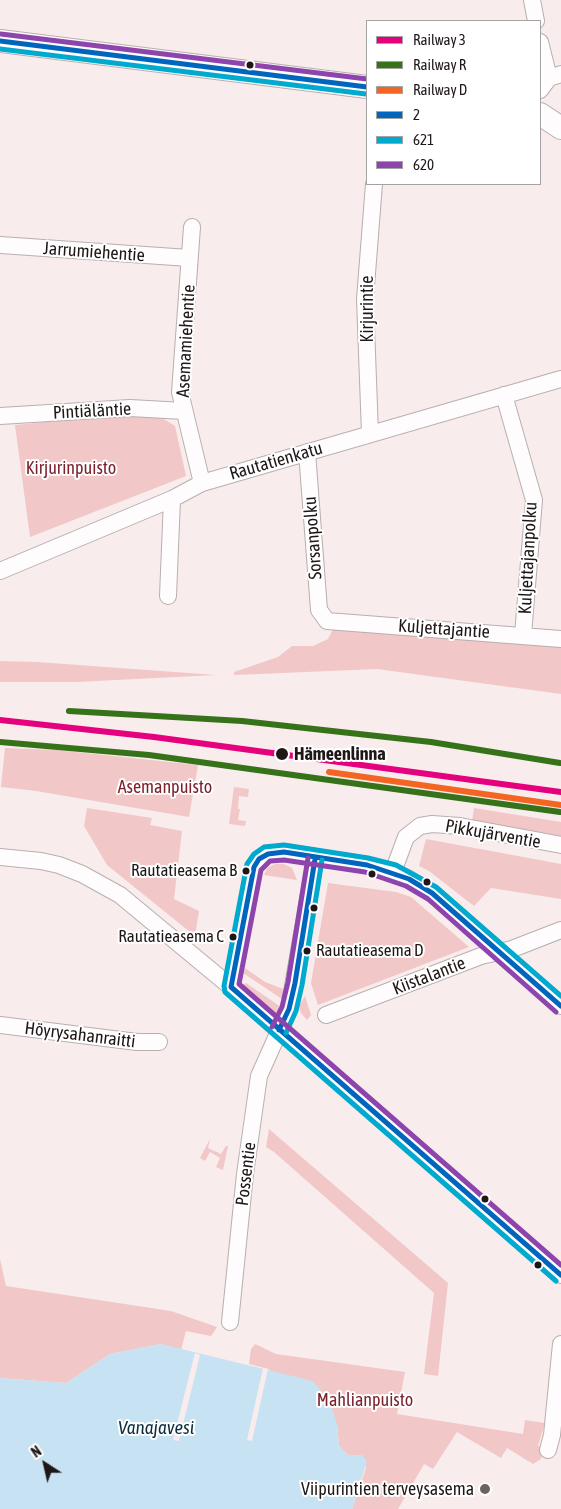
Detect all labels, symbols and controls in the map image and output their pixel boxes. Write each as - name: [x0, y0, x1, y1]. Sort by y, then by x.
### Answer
- legend: [366, 20, 541, 185]
- text: Railway 3: [413, 31, 466, 48]
- text: Railway R: [413, 56, 466, 73]
- unlabelled marker: [245, 60, 255, 70]
- text: Railway D: [413, 81, 467, 98]
- text: 2: [413, 106, 420, 123]
- text: 621: [413, 131, 434, 148]
- text: 620: [413, 156, 434, 173]
- street label: Jarrumiehentie: [42, 238, 146, 266]
- street label: Kirjurintie: [356, 276, 378, 342]
- street label: Asemamiehentie: [172, 284, 200, 398]
- street label: Pintiäläntie: [52, 398, 132, 424]
- street label: Rautatienkatu: [227, 437, 325, 485]
- park label: Kirjurinpuisto: [26, 457, 116, 479]
- street label: Sorsanpolku: [299, 496, 327, 580]
- street label: Kuljettajanpolku: [514, 501, 542, 615]
- street label: Kuljettajantie: [397, 615, 491, 643]
- place label: Hämeenlinna: [294, 743, 386, 765]
- marker: Hämeenlinna: [274, 746, 290, 762]
- park label: Asemanpuisto: [118, 776, 212, 798]
- street label: Pikkujärventie: [444, 815, 542, 853]
- place label: Rautatieasema B: [131, 861, 237, 881]
- marker: Rautatieasema B: [241, 866, 251, 876]
- unlabelled marker: [367, 869, 377, 879]
- unlabelled marker: [422, 877, 432, 887]
- unlabelled marker: [309, 903, 319, 913]
- place label: Rautatieasema C: [118, 927, 224, 947]
- marker: Rautatieasema C: [228, 932, 238, 942]
- place label: Rautatieasema D: [316, 941, 424, 961]
- marker: Rautatieasema D: [302, 946, 312, 956]
- street label: Kiistalantie: [389, 952, 469, 1000]
- street label: Höyrysahanraitti: [23, 1017, 137, 1053]
- street label: Possentie: [231, 1141, 261, 1207]
- unlabelled marker: [480, 1194, 490, 1204]
- unlabelled marker: [533, 1260, 543, 1270]
- park label: Mahlianpuisto: [317, 1389, 413, 1411]
- water label: Vanajavesi: [118, 1417, 194, 1439]
- north arrow: [20, 1439, 70, 1489]
- text: N: [28, 1443, 44, 1461]
- place label: Viipurintien terveysasema: [301, 1478, 474, 1500]
- marker: Viipurintien terveysasema: [478, 1482, 492, 1496]

